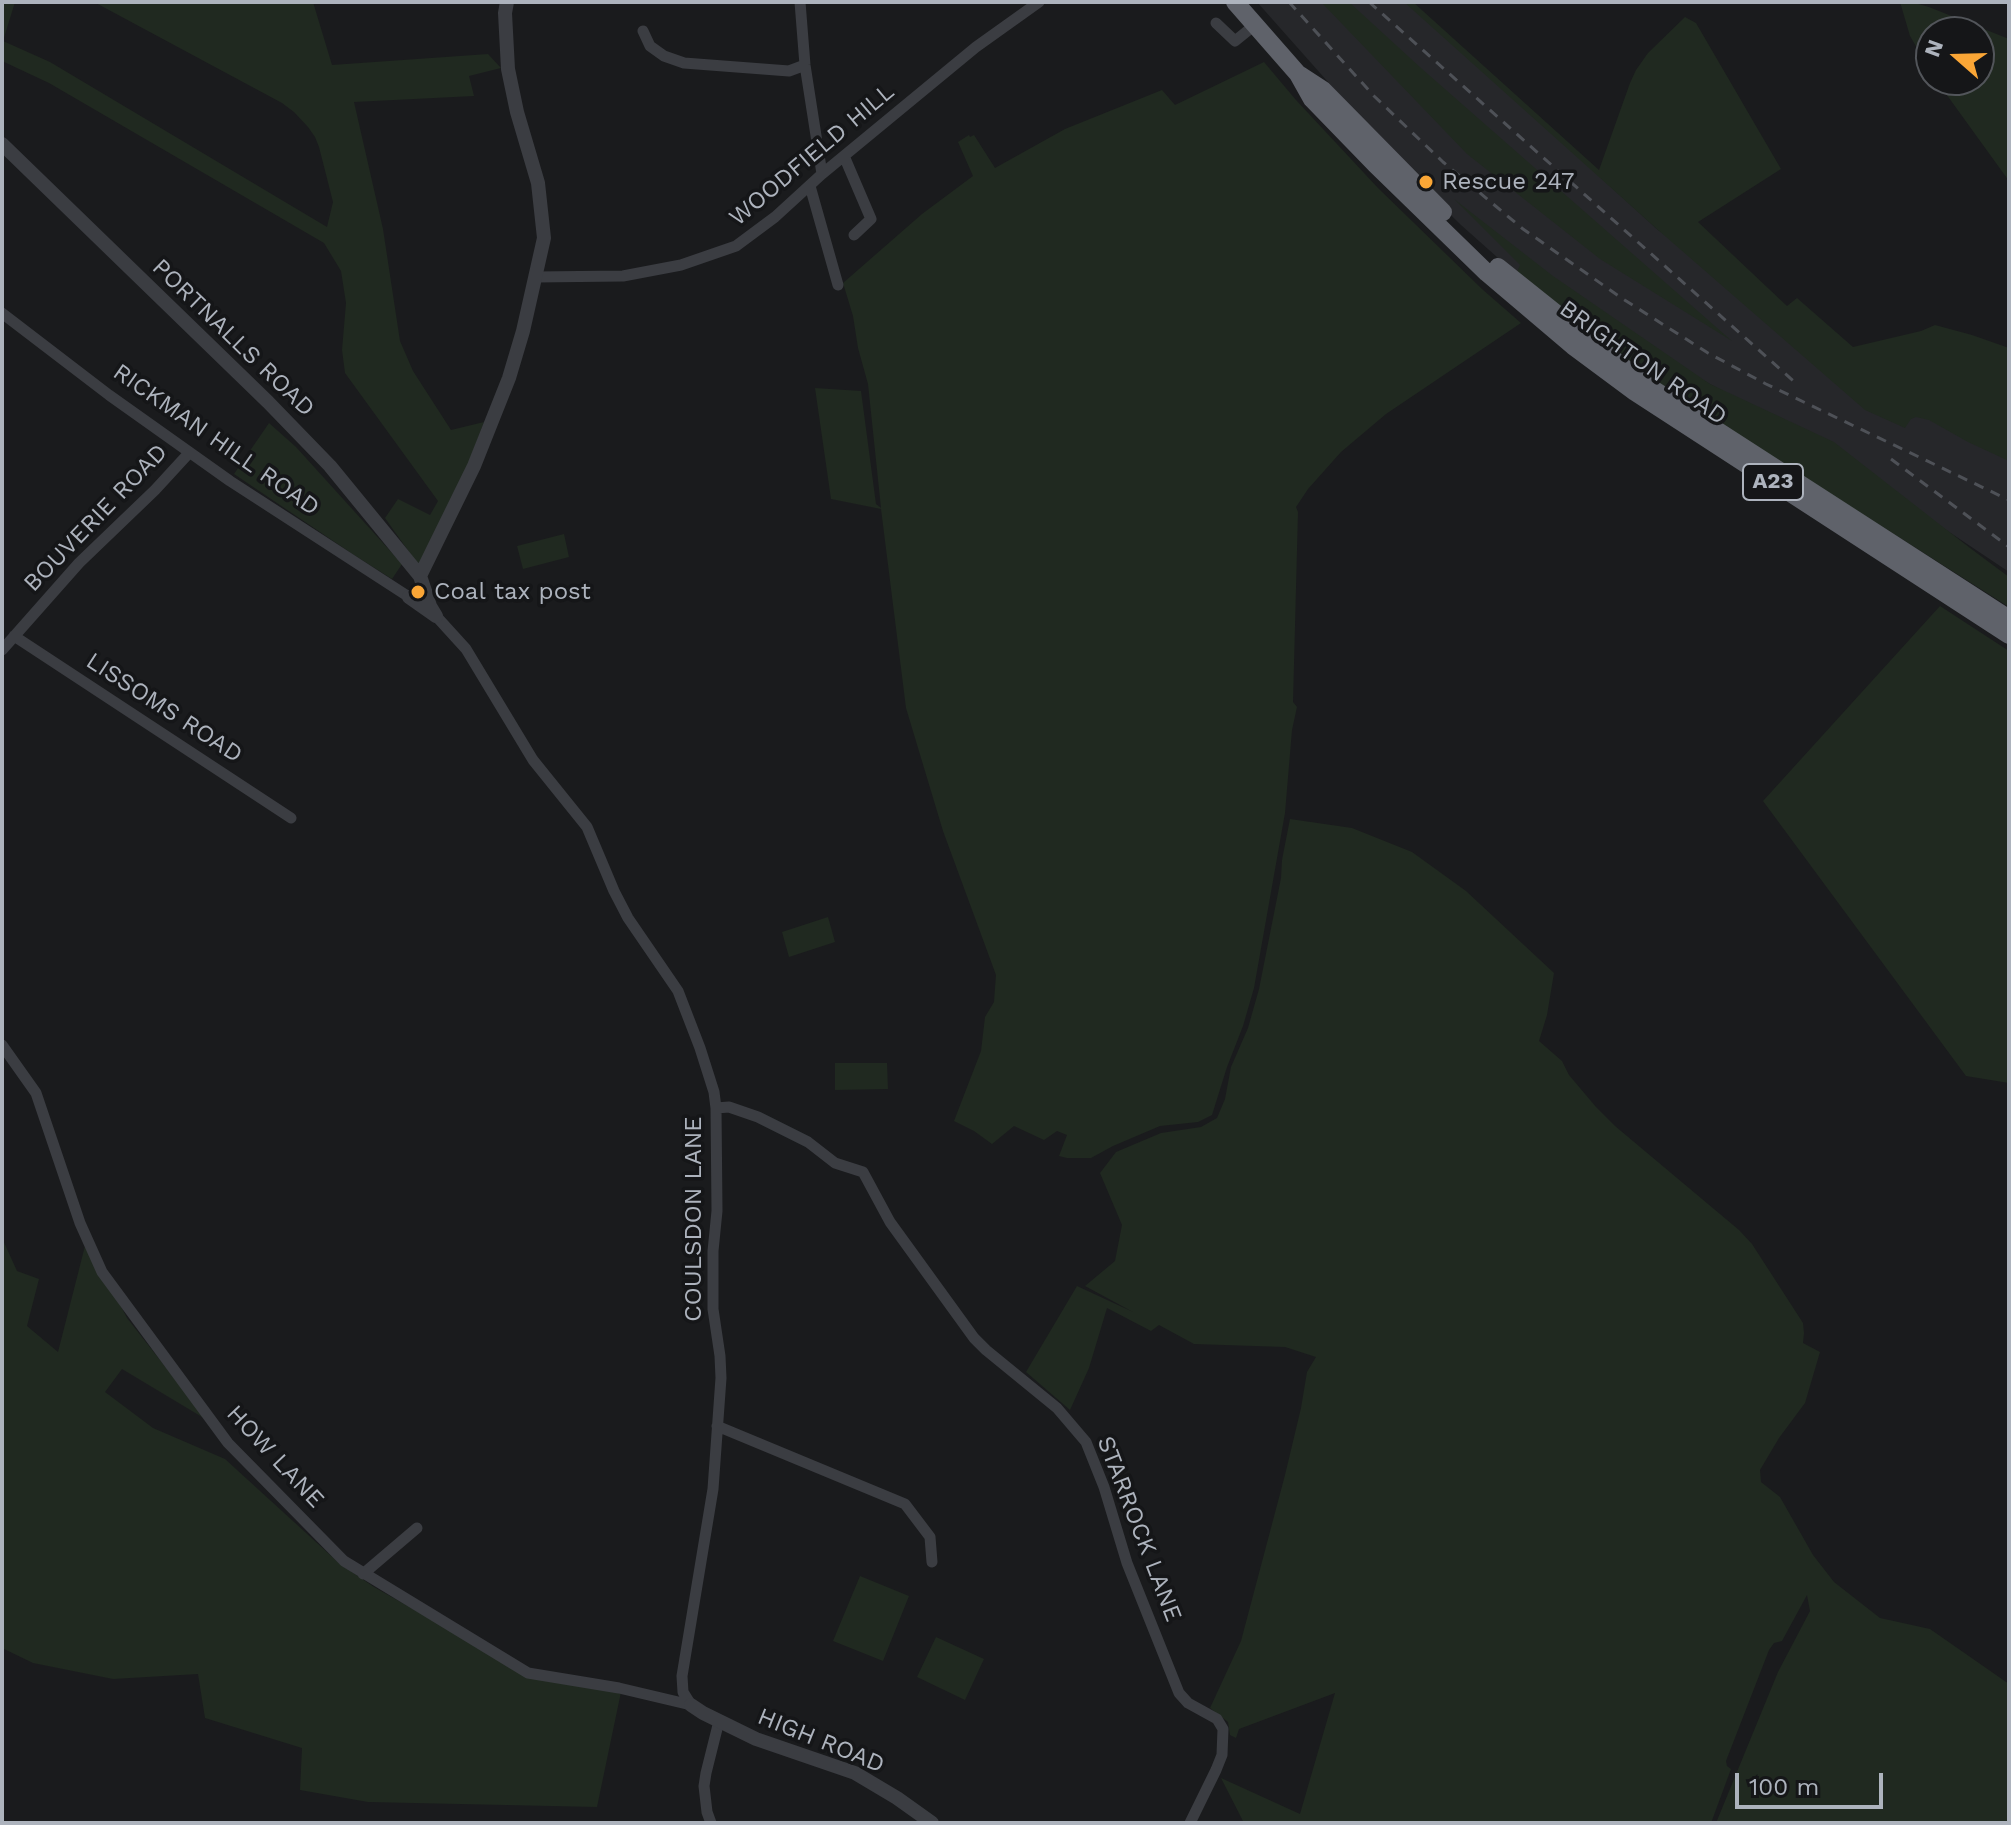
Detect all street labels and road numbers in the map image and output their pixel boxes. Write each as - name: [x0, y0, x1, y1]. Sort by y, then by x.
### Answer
- street label: WOODFIELD HILL: [724, 78, 900, 232]
- street label: PORTNALLS ROAD: [146, 253, 320, 423]
- street label: BRIGHTON ROAD: [1554, 294, 1732, 432]
- street label: RICKMAN HILL ROAD: [107, 358, 325, 522]
- street label: BOUVERIE ROAD: [18, 438, 174, 598]
- road number: A23: [1743, 464, 1803, 500]
- street label: LISSOMS ROAD: [80, 647, 248, 769]
- street label: COULSDON LANE: [680, 1116, 708, 1322]
- street label: HOW LANE: [220, 1400, 330, 1514]
- street label: STARROCK LANE: [1090, 1432, 1188, 1626]
- street label: HIGH ROAD: [753, 1702, 889, 1780]

